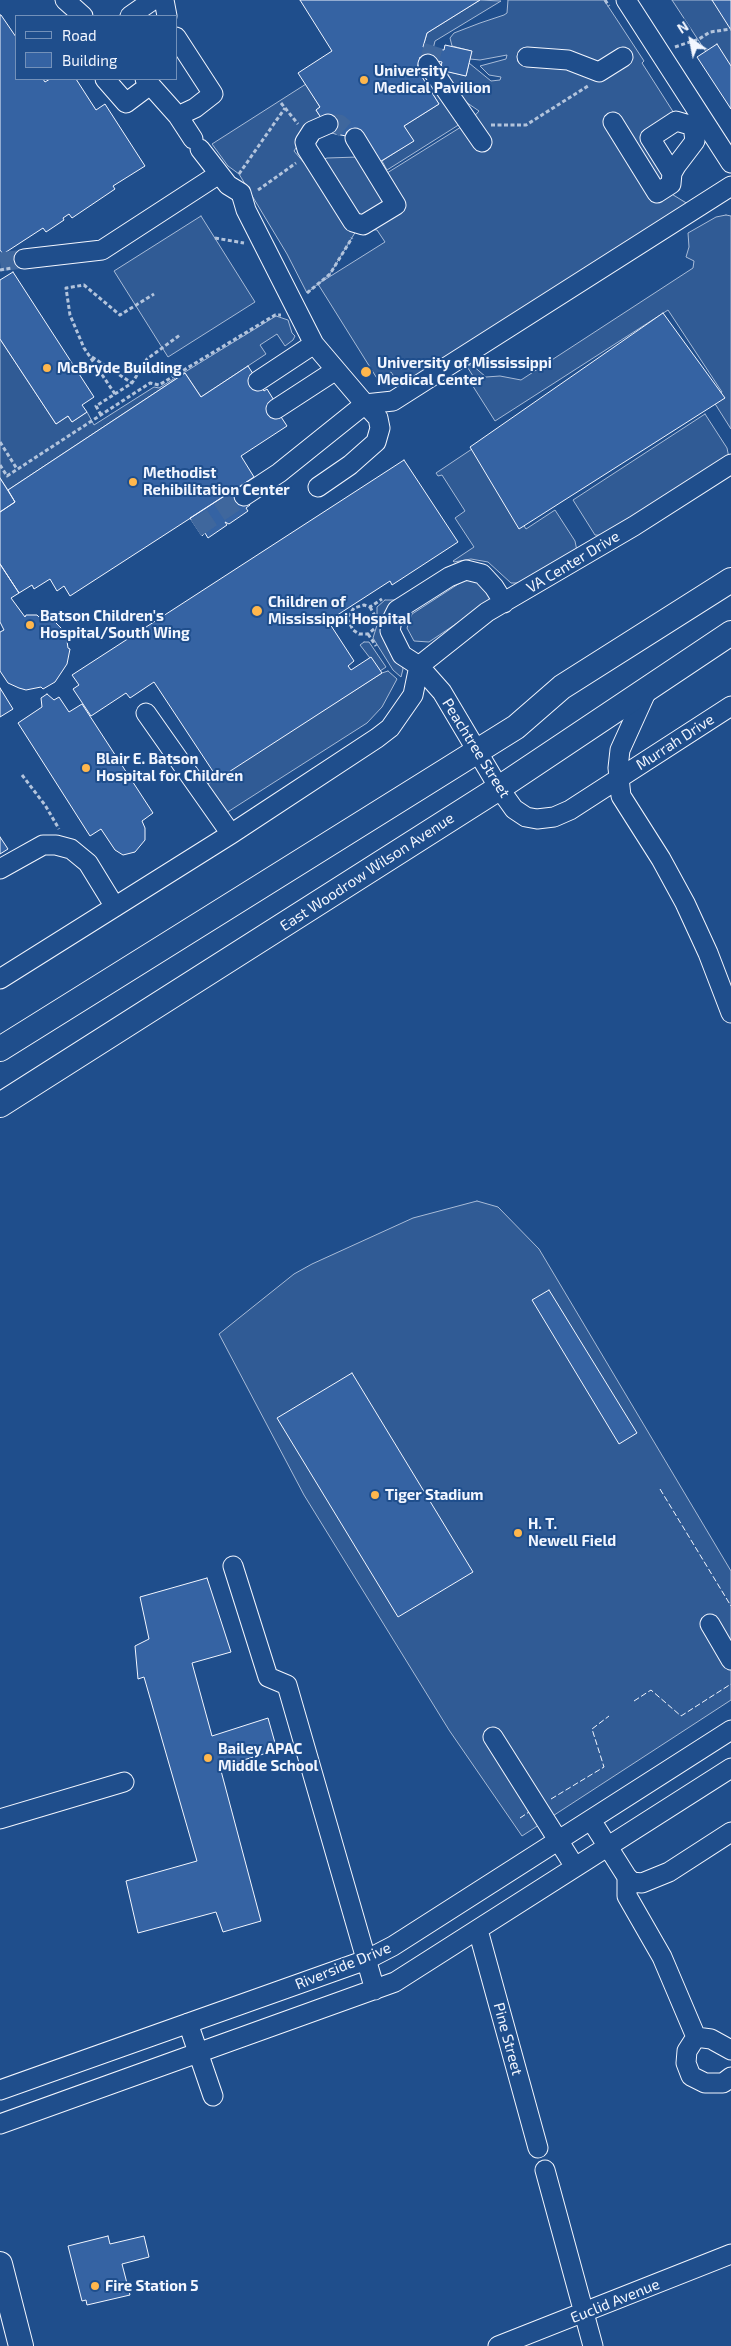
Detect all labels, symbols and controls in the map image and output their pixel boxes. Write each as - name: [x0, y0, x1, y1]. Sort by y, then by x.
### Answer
- legend: [15, 15, 178, 80]
- north arrow: [666, 15, 716, 65]
- text: N: [674, 17, 691, 37]
- text: Road: [62, 26, 97, 44]
- text: Building: [62, 51, 117, 69]
- place label: University Medical Pavilion: [374, 62, 491, 97]
- marker: University Medical Pavilion: [358, 74, 370, 86]
- place label: University of Mississippi Medical Center: [377, 354, 552, 389]
- place label: McBryde Building: [57, 359, 182, 377]
- marker: McBryde Building: [41, 362, 53, 374]
- marker: University of Mississippi Medical Center: [359, 365, 373, 379]
- place label: Methodist Rehibilitation Center: [143, 464, 290, 499]
- marker: Methodist Rehibilitation Center: [127, 476, 139, 488]
- street label: VA Center Drive: [523, 527, 623, 597]
- place label: Children of Mississippi Hospital: [268, 593, 411, 628]
- marker: Children of Mississippi Hospital: [250, 604, 264, 618]
- place label: Batson Children's Hospital/South Wing: [40, 607, 190, 642]
- marker: Batson Children's Hospital/South Wing: [24, 619, 36, 631]
- street label: Peachtree Street: [438, 695, 514, 801]
- street label: Murrah Drive: [633, 710, 717, 774]
- place label: Blair E. Batson Hospital for Children: [96, 750, 243, 785]
- marker: Blair E. Batson Hospital for Children: [80, 762, 92, 774]
- street label: East Woodrow Wilson Avenue: [277, 809, 457, 935]
- place label: Tiger Stadium: [385, 1486, 484, 1504]
- marker: Tiger Stadium: [369, 1489, 381, 1501]
- place label: H. T. Newell Field: [528, 1515, 616, 1550]
- marker: H. T. Newell Field: [512, 1527, 524, 1539]
- place label: Bailey APAC Middle School: [218, 1740, 318, 1775]
- marker: Bailey APAC Middle School: [202, 1752, 214, 1764]
- street label: Riverside Drive: [292, 1939, 394, 1993]
- street label: Pine Street: [490, 2001, 526, 2077]
- street label: Euclid Avenue: [568, 2275, 662, 2327]
- place label: Fire Station 5: [105, 2277, 199, 2295]
- marker: Fire Station 5: [89, 2280, 101, 2292]

